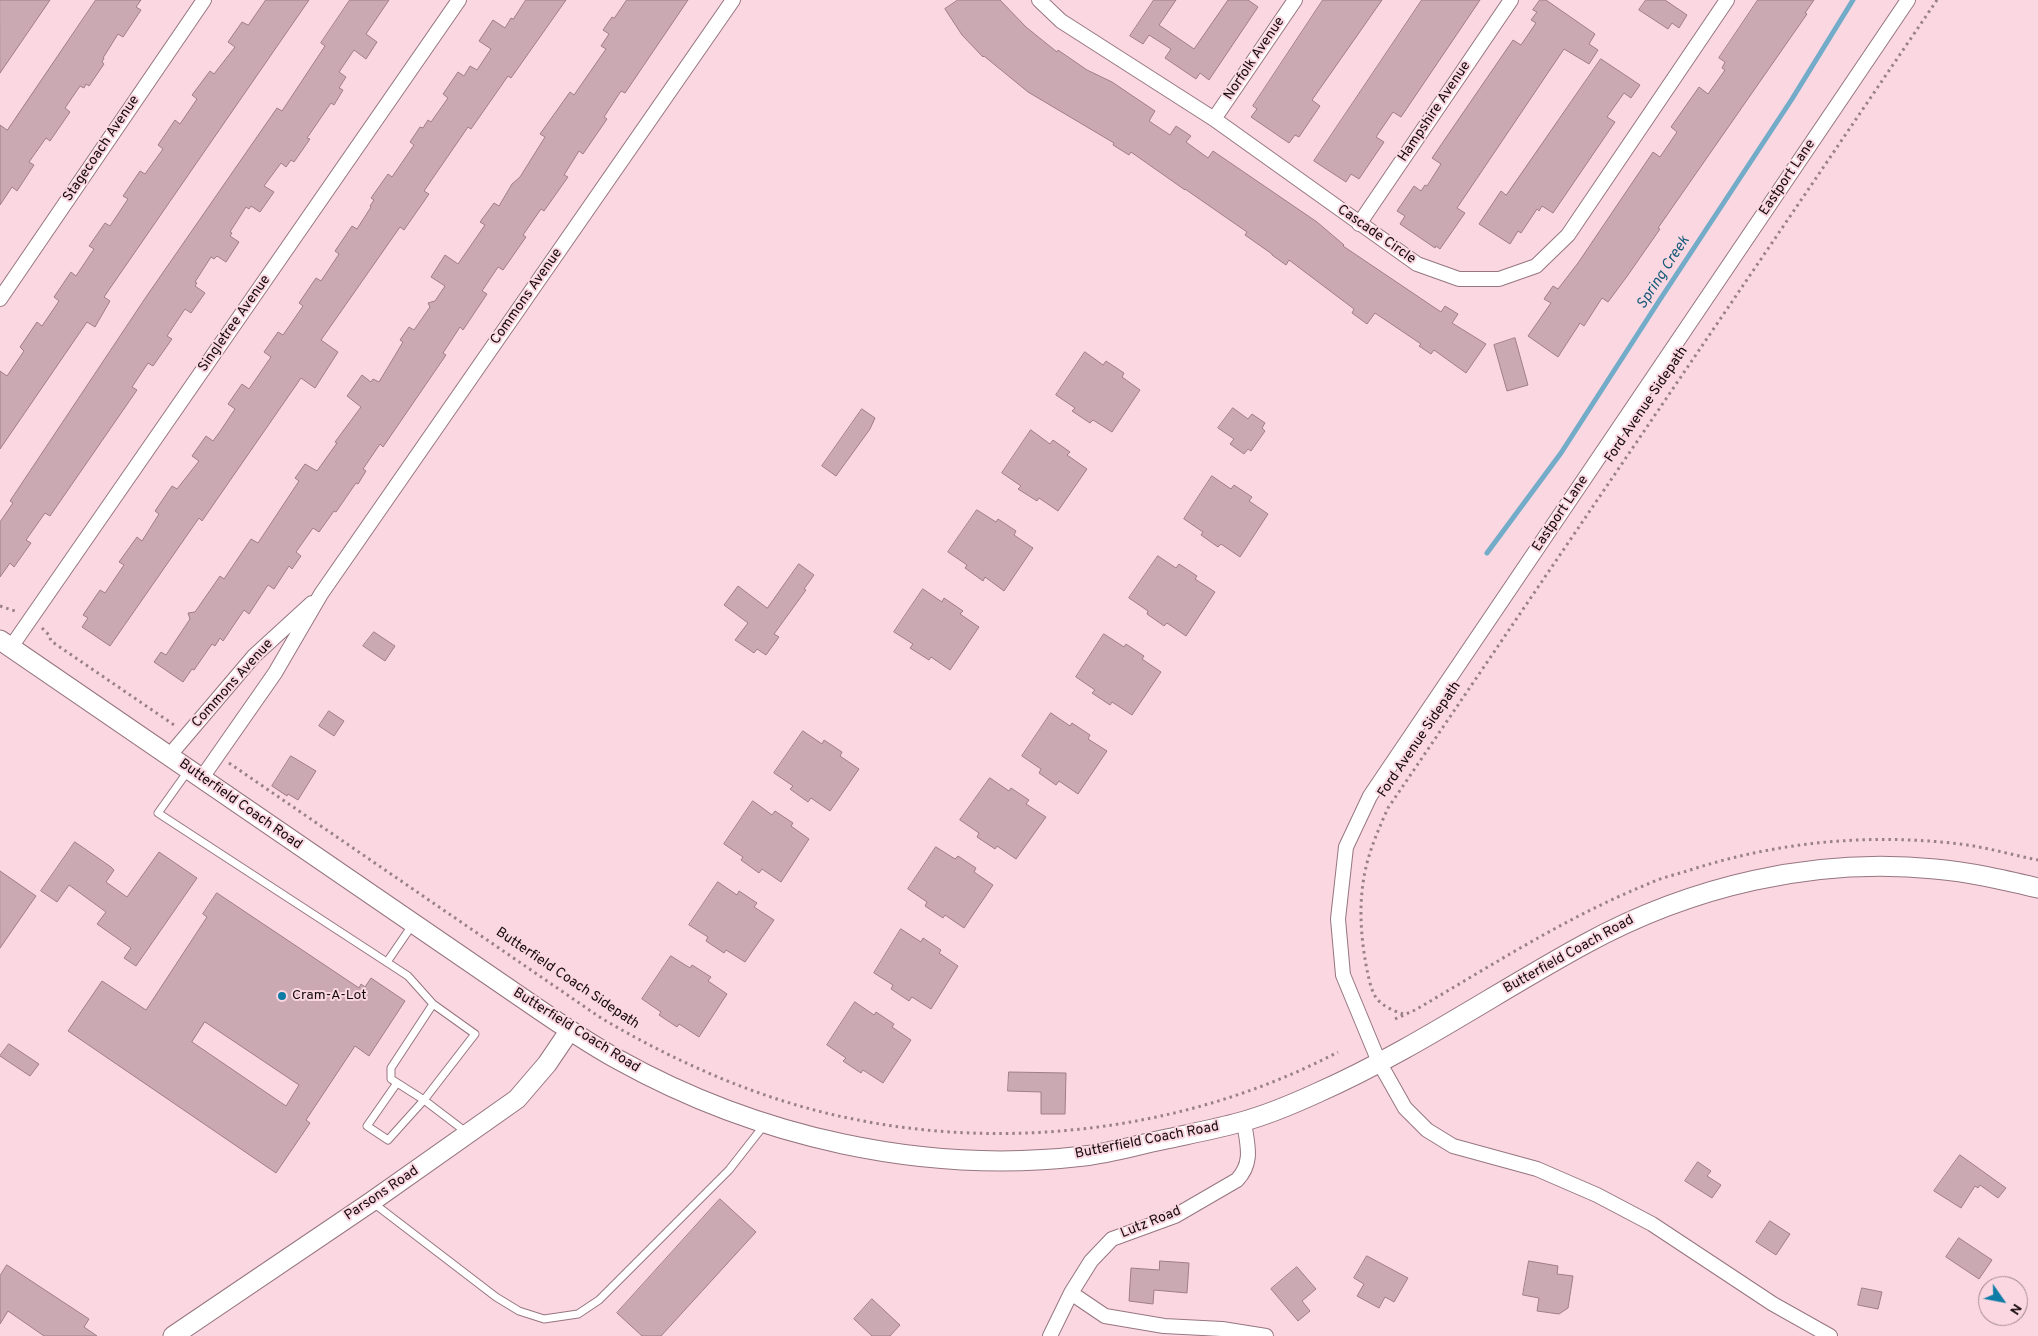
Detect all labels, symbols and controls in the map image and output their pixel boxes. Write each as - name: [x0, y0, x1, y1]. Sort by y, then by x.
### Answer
- street label: Norfolk Avenue: [1221, 14, 1289, 104]
- street label: Hampshire Avenue: [1395, 59, 1475, 165]
- street label: Stagecoach Avenue: [60, 93, 144, 205]
- street label: Eastport Lane: [1756, 137, 1820, 219]
- street label: Cascade Circle: [1334, 202, 1418, 268]
- water label: Spring Creek: [1634, 233, 1694, 313]
- street label: Commons Avenue: [488, 246, 566, 348]
- street label: Singletree Avenue: [195, 272, 275, 376]
- street label: Ford Avenue Sidepath: [1602, 344, 1692, 466]
- street label: Eastport Lane: [1529, 473, 1593, 555]
- street label: Commons Avenue: [189, 636, 277, 732]
- street label: Ford Avenue Sidepath: [1375, 679, 1465, 801]
- street label: Butterfield Coach Road: [175, 756, 305, 854]
- street label: Butterfield Coach Road: [1501, 912, 1637, 998]
- street label: Butterfield Coach Sidepath: [492, 925, 642, 1033]
- street label: Butterfield Coach Road: [509, 985, 643, 1077]
- place label: Cram-A-Lot: [292, 988, 367, 1004]
- marker: Cram-A-Lot: [276, 990, 288, 1002]
- street label: Butterfield Coach Road: [1074, 1119, 1220, 1163]
- street label: Parsons Road: [342, 1163, 422, 1225]
- street label: Lutz Road: [1118, 1203, 1184, 1243]
- north arrow: [1978, 1276, 2028, 1326]
- text: N: [2005, 1300, 2025, 1318]

